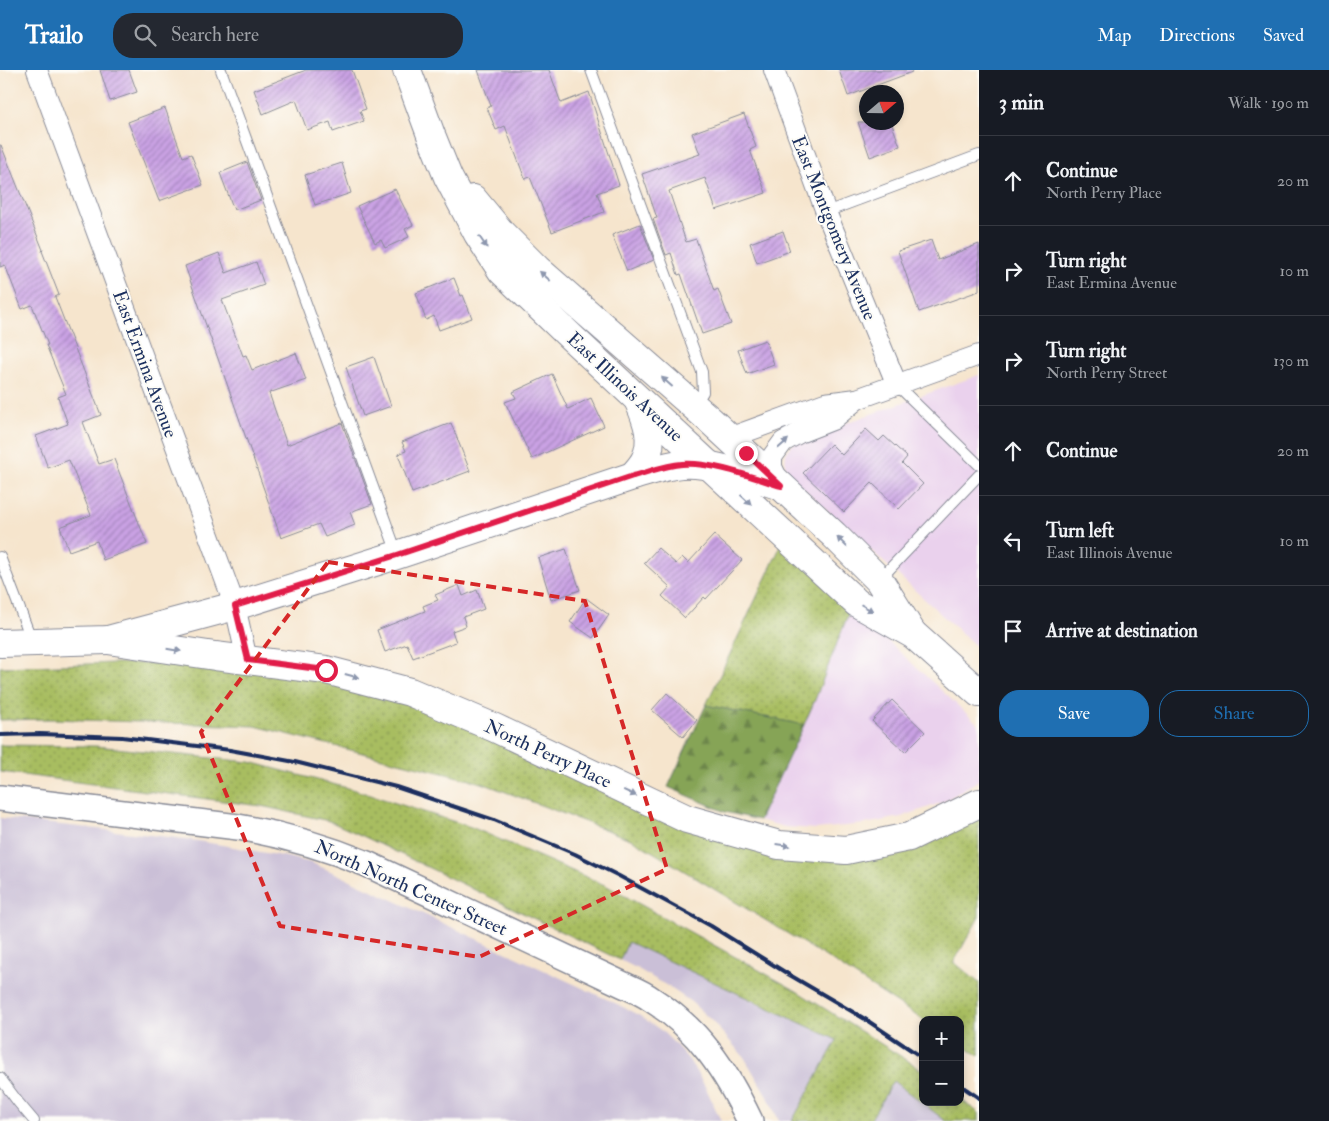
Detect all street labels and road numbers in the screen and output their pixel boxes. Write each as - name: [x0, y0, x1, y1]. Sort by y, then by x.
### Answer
- street label: East Montgomery Avenue: [786, 132, 882, 324]
- street label: East Ermina Avenue: [107, 287, 183, 441]
- street label: East Illinois Avenue: [562, 327, 688, 447]
- street label: North Perry Place: [481, 714, 615, 794]
- street label: North North Center Street: [311, 835, 511, 941]

